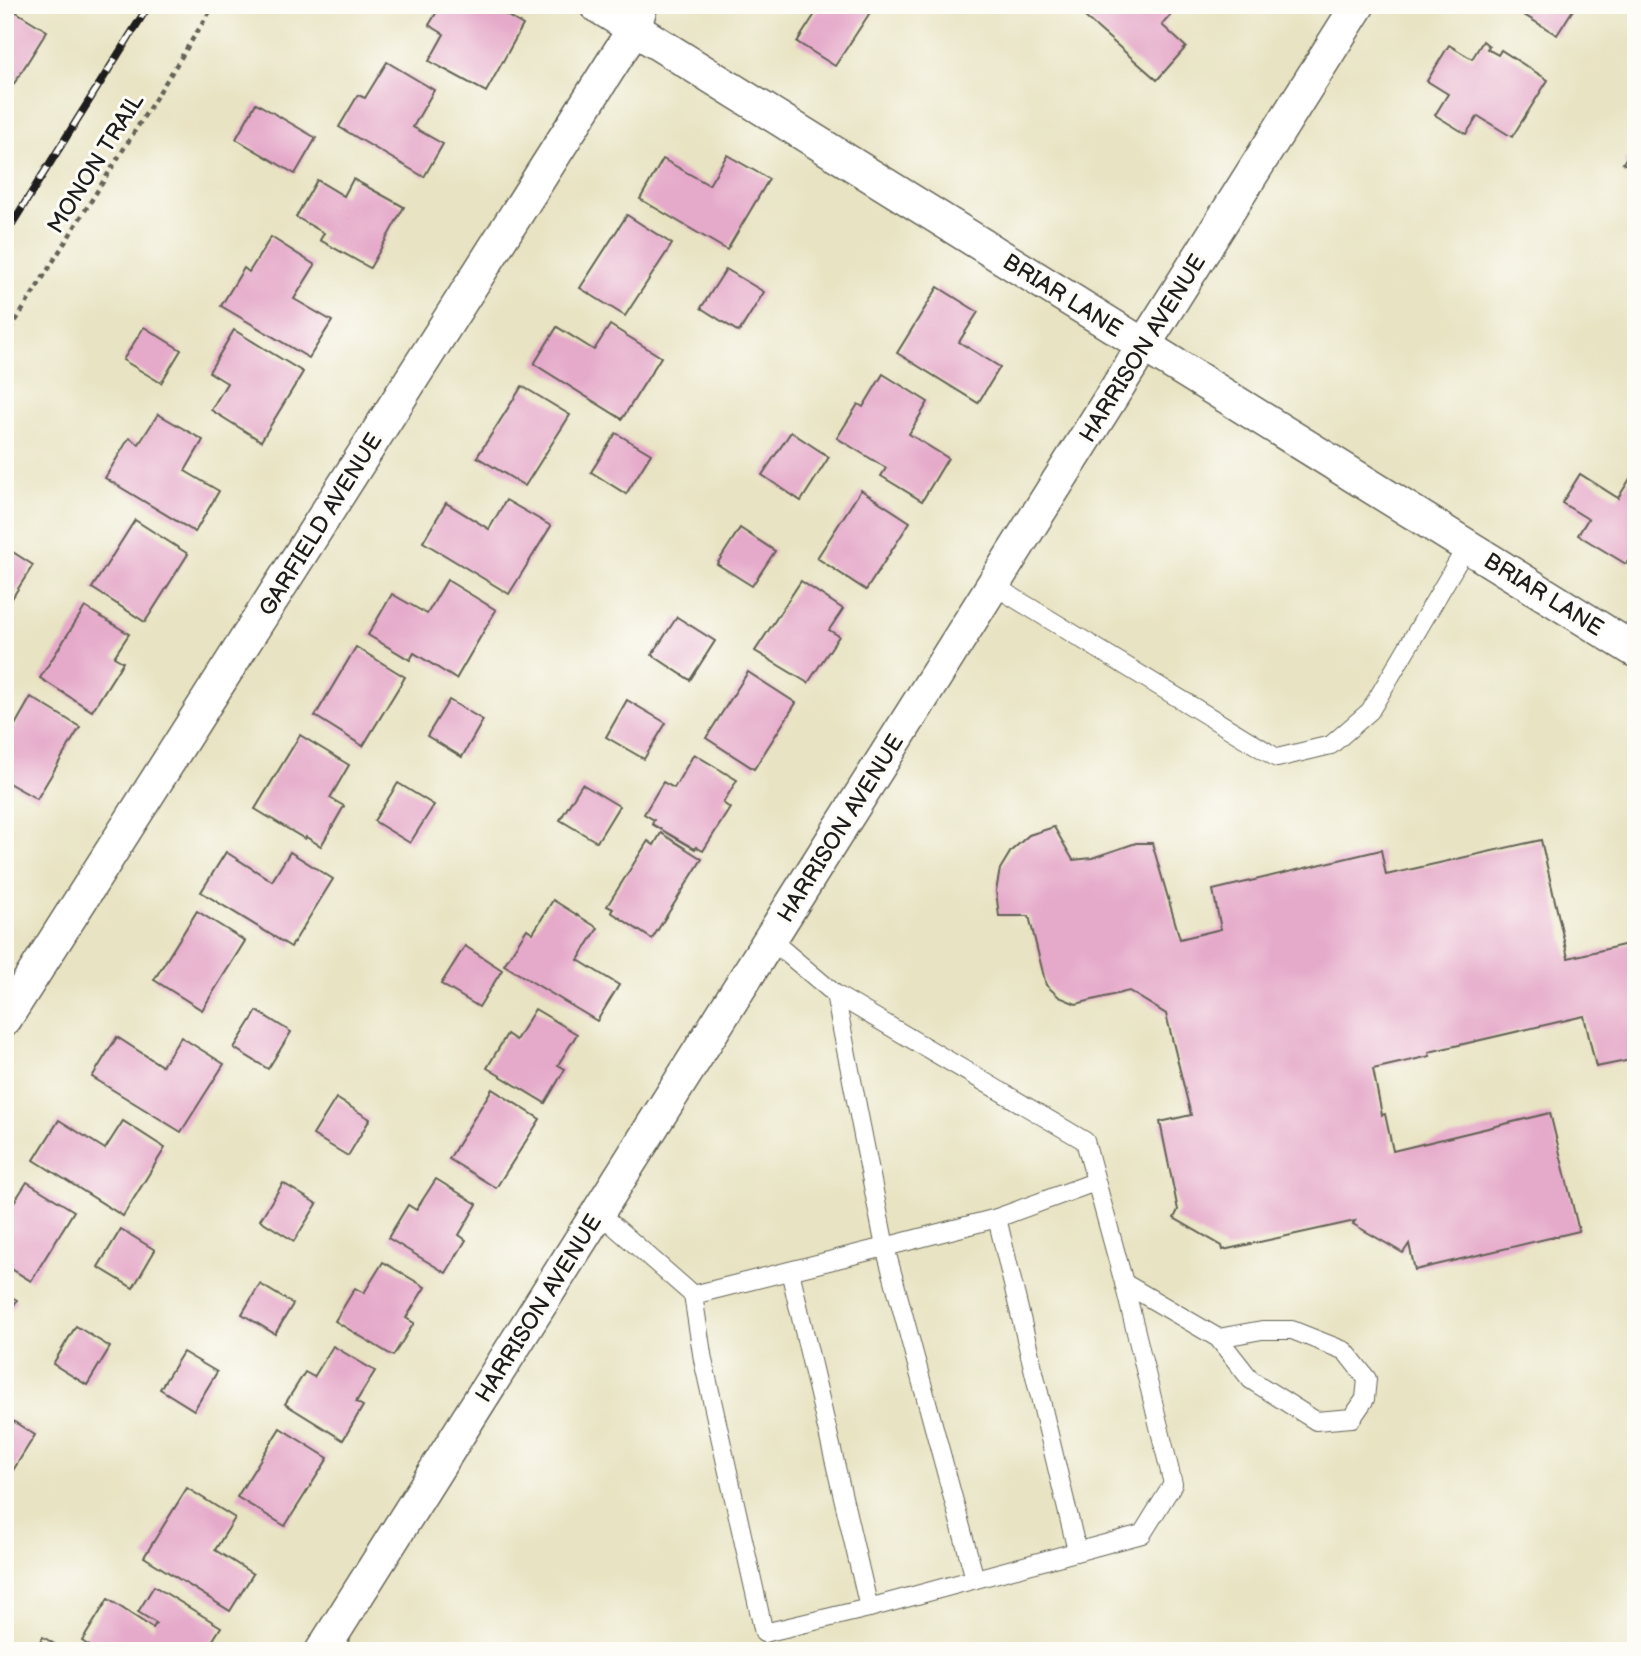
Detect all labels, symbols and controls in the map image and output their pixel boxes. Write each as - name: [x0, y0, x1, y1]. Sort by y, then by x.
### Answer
- street label: MONON TRAIL: [42, 88, 150, 239]
- street label: BRIAR LANE: [998, 248, 1127, 344]
- street label: HARRISON AVENUE: [1074, 249, 1212, 448]
- street label: GARFIELD AVENUE: [253, 428, 388, 621]
- street label: BRIAR LANE: [1479, 547, 1608, 643]
- street label: HARRISON AVENUE: [772, 729, 910, 928]
- street label: HARRISON AVENUE: [470, 1209, 608, 1408]

